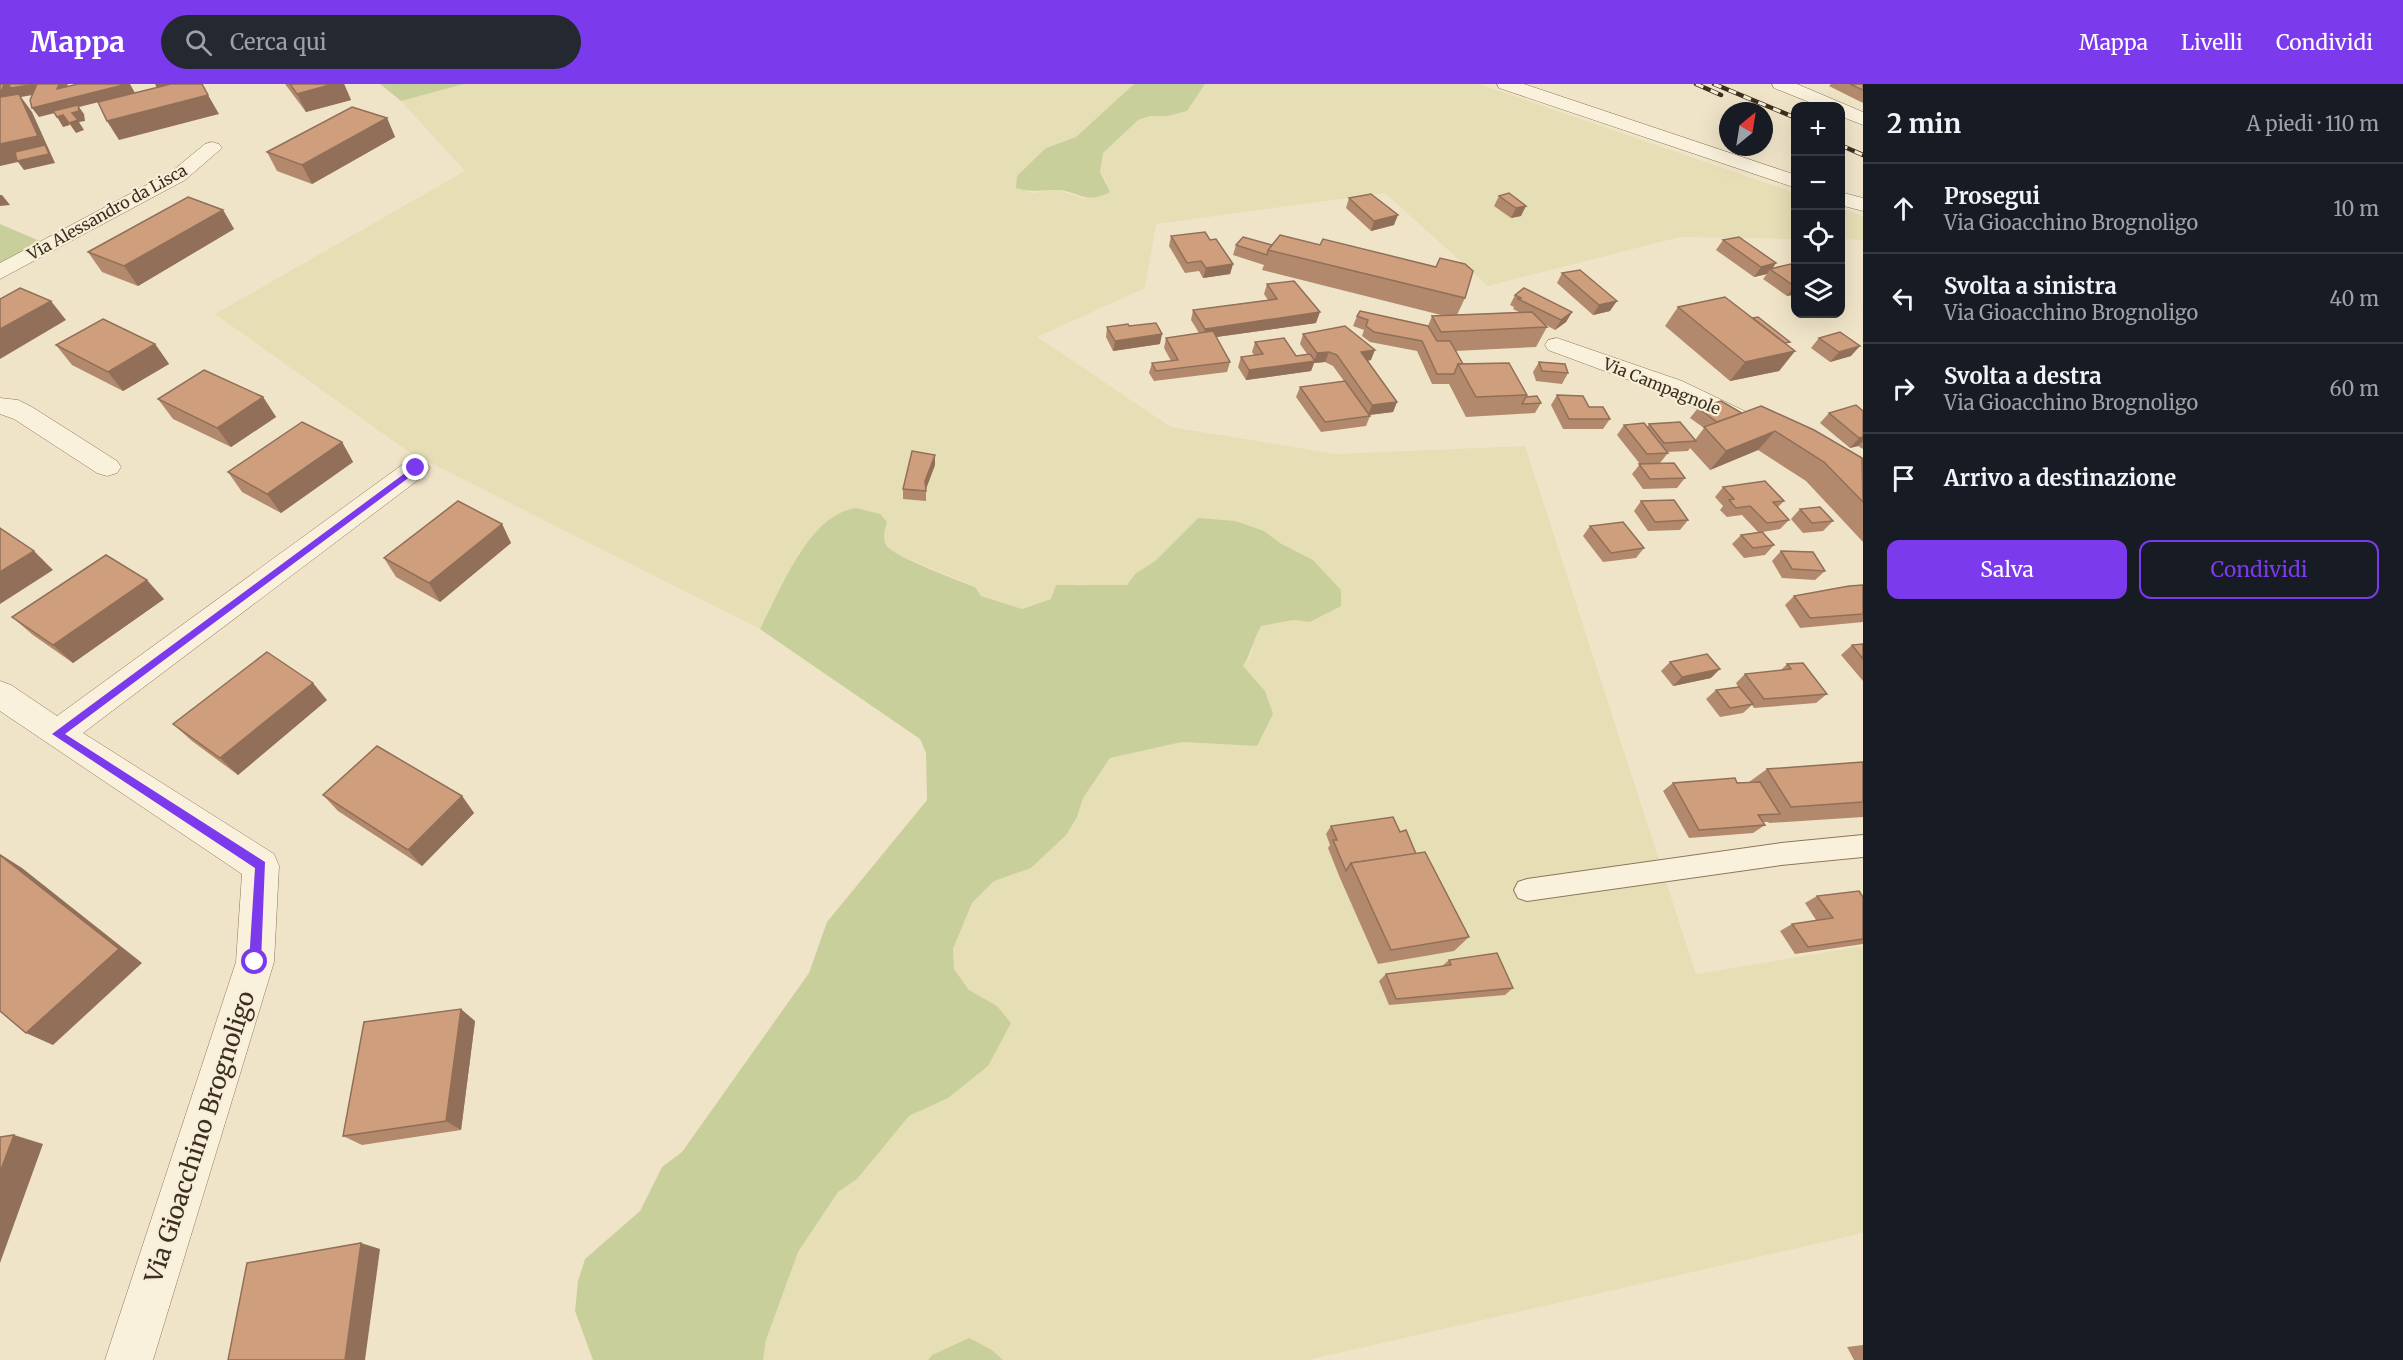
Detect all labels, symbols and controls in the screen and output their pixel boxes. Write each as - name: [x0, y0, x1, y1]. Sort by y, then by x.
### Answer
- search box: [161, 15, 581, 69]
- text: Mappa: [30, 24, 125, 60]
- icon: search: [182, 26, 215, 59]
- text: Cerca qui: [230, 28, 327, 56]
- text: Mappa: [2079, 29, 2148, 56]
- text: Livelli: [2181, 29, 2243, 56]
- text: Condividi: [2276, 29, 2373, 56]
- north arrow: [1719, 102, 1773, 156]
- map controls: [1791, 102, 1845, 318]
- button: +: [1791, 102, 1845, 156]
- text: 2 min: [1887, 107, 1961, 140]
- text: A piedi · 110 m: [2246, 111, 2379, 136]
- button: −: [1791, 156, 1845, 210]
- street label: Via Alessandro da Lisca: [23, 160, 191, 265]
- text: Prosegui: [1944, 182, 2040, 210]
- icon: ahead: [1887, 192, 1920, 225]
- text: 10 m: [2333, 196, 2379, 221]
- button: locate: [1791, 210, 1845, 264]
- text: Via Gioacchino Brognoligo: [1944, 210, 2198, 235]
- button: layers: [1791, 264, 1845, 318]
- text: Svolta a sinistra: [1944, 272, 2117, 300]
- icon: left: [1887, 282, 1920, 315]
- text: 40 m: [2329, 286, 2379, 311]
- text: Via Gioacchino Brognoligo: [1944, 300, 2198, 325]
- street label: Via Campagnole: [1600, 353, 1723, 419]
- text: Svolta a destra: [1944, 362, 2101, 390]
- icon: right: [1887, 372, 1920, 405]
- text: 60 m: [2329, 376, 2379, 401]
- text: Via Gioacchino Brognoligo: [1944, 390, 2198, 415]
- route end: [402, 454, 428, 480]
- icon: arrive: [1887, 462, 1920, 495]
- text: Arrivo a destinazione: [1944, 464, 2176, 492]
- button: Salva: [1887, 540, 2127, 599]
- button: Condividi: [2139, 540, 2379, 599]
- route start: [241, 948, 267, 974]
- street label: Via Gioacchino Brognoligo: [137, 987, 261, 1288]

